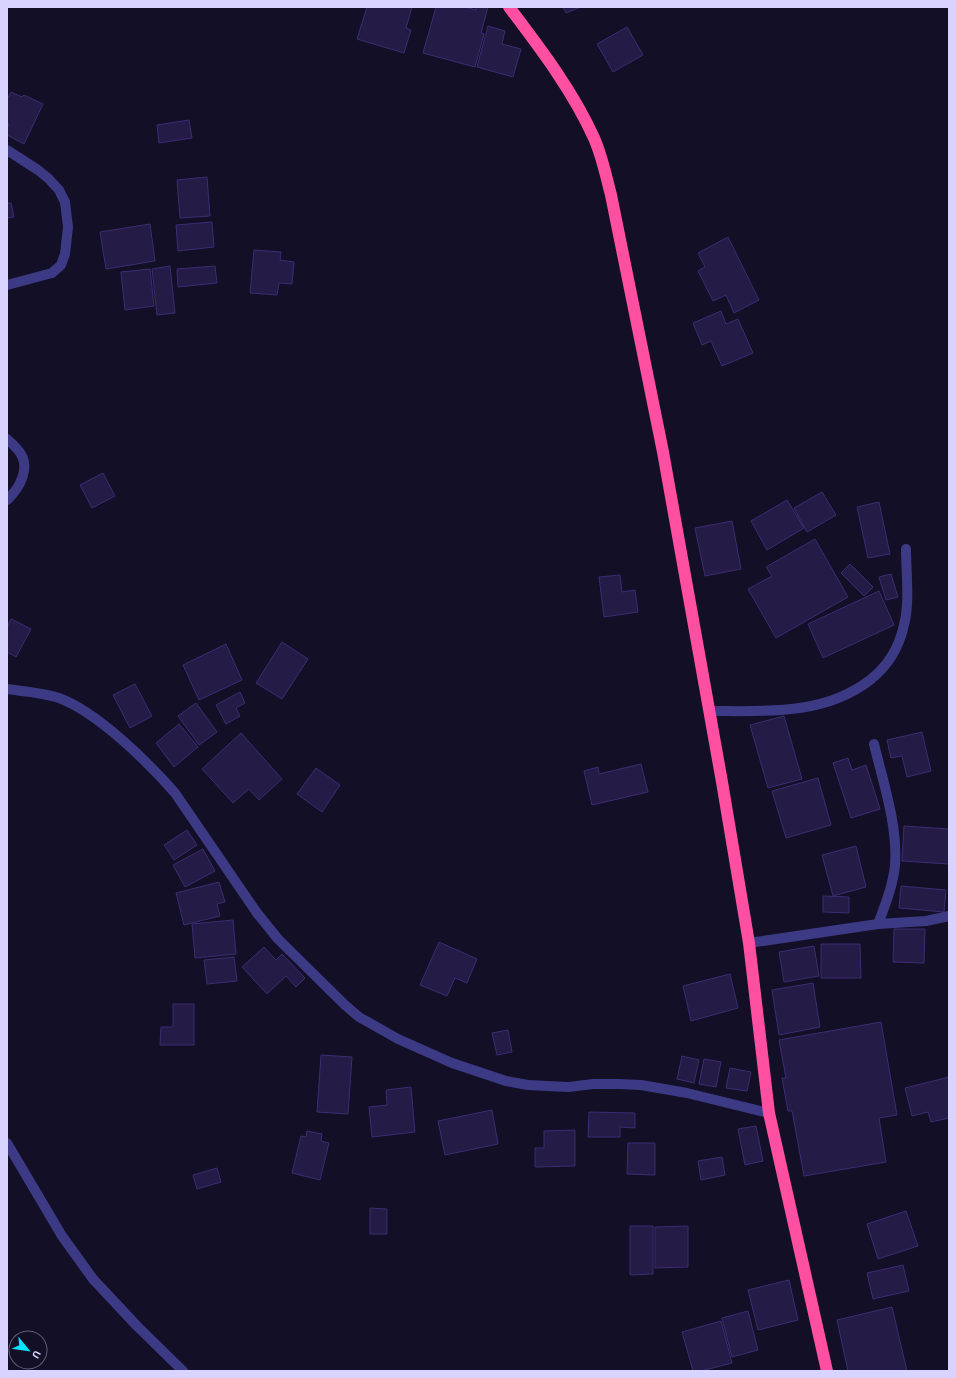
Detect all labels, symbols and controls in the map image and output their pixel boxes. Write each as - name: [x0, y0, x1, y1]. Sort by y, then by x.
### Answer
- north arrow: [8, 1330, 48, 1370]
- text: U: [30, 1349, 43, 1360]

